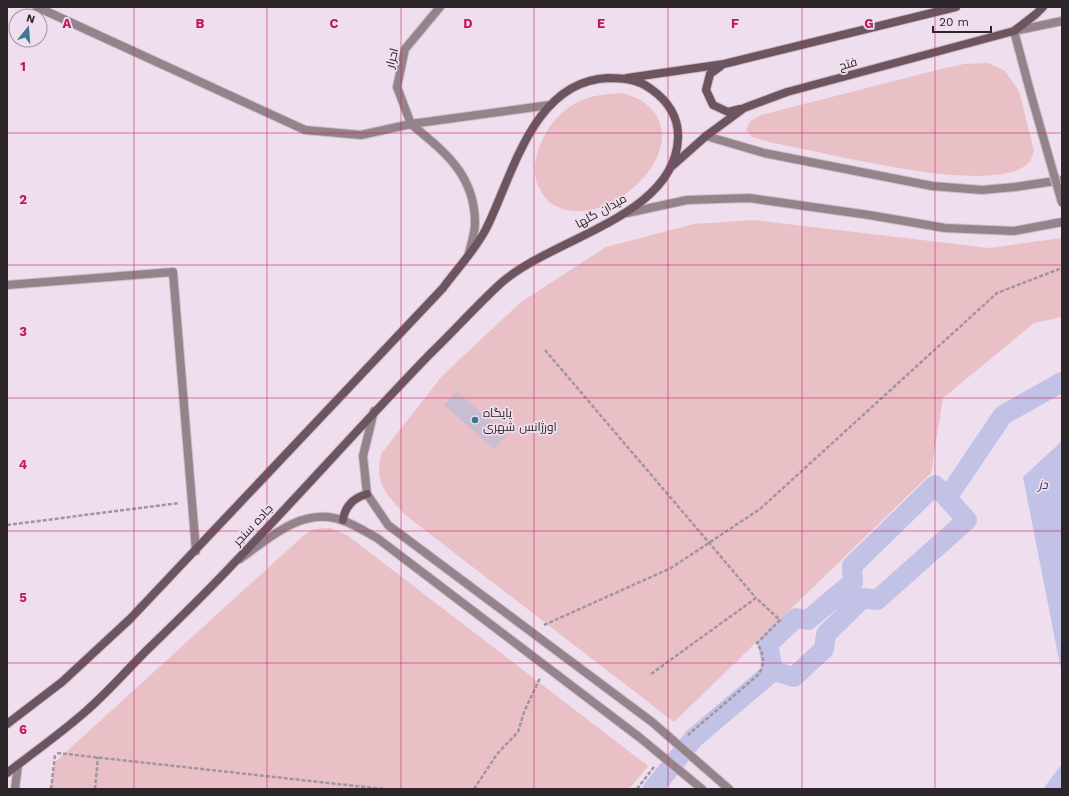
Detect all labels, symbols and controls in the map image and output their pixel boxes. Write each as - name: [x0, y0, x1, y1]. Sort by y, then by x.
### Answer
- north arrow: [8, 8, 48, 48]
- scale bar: [933, 8, 991, 34]
- text: N: [25, 12, 37, 26]
- text: 20 m: [939, 15, 969, 29]
- text: A: [63, 16, 72, 31]
- text: B: [196, 16, 205, 31]
- text: C: [330, 16, 339, 31]
- text: D: [463, 16, 473, 31]
- text: E: [597, 16, 605, 31]
- text: F: [731, 16, 739, 31]
- text: G: [864, 16, 874, 31]
- street label: احرار: [382, 47, 401, 70]
- street label: فتح: [837, 55, 859, 74]
- text: 1: [20, 59, 26, 74]
- street label: میدان گلها: [573, 191, 629, 231]
- text: 2: [19, 192, 27, 207]
- text: 3: [19, 324, 27, 339]
- place label: پایگاه اورژانس شهری: [483, 406, 557, 434]
- marker: پایگاه اورژانس شهری: [470, 415, 480, 425]
- text: 4: [19, 457, 28, 472]
- water label: دز: [1036, 477, 1049, 492]
- street label: جاده سنجر: [230, 501, 276, 549]
- text: 5: [19, 590, 27, 605]
- text: 6: [19, 722, 27, 737]

